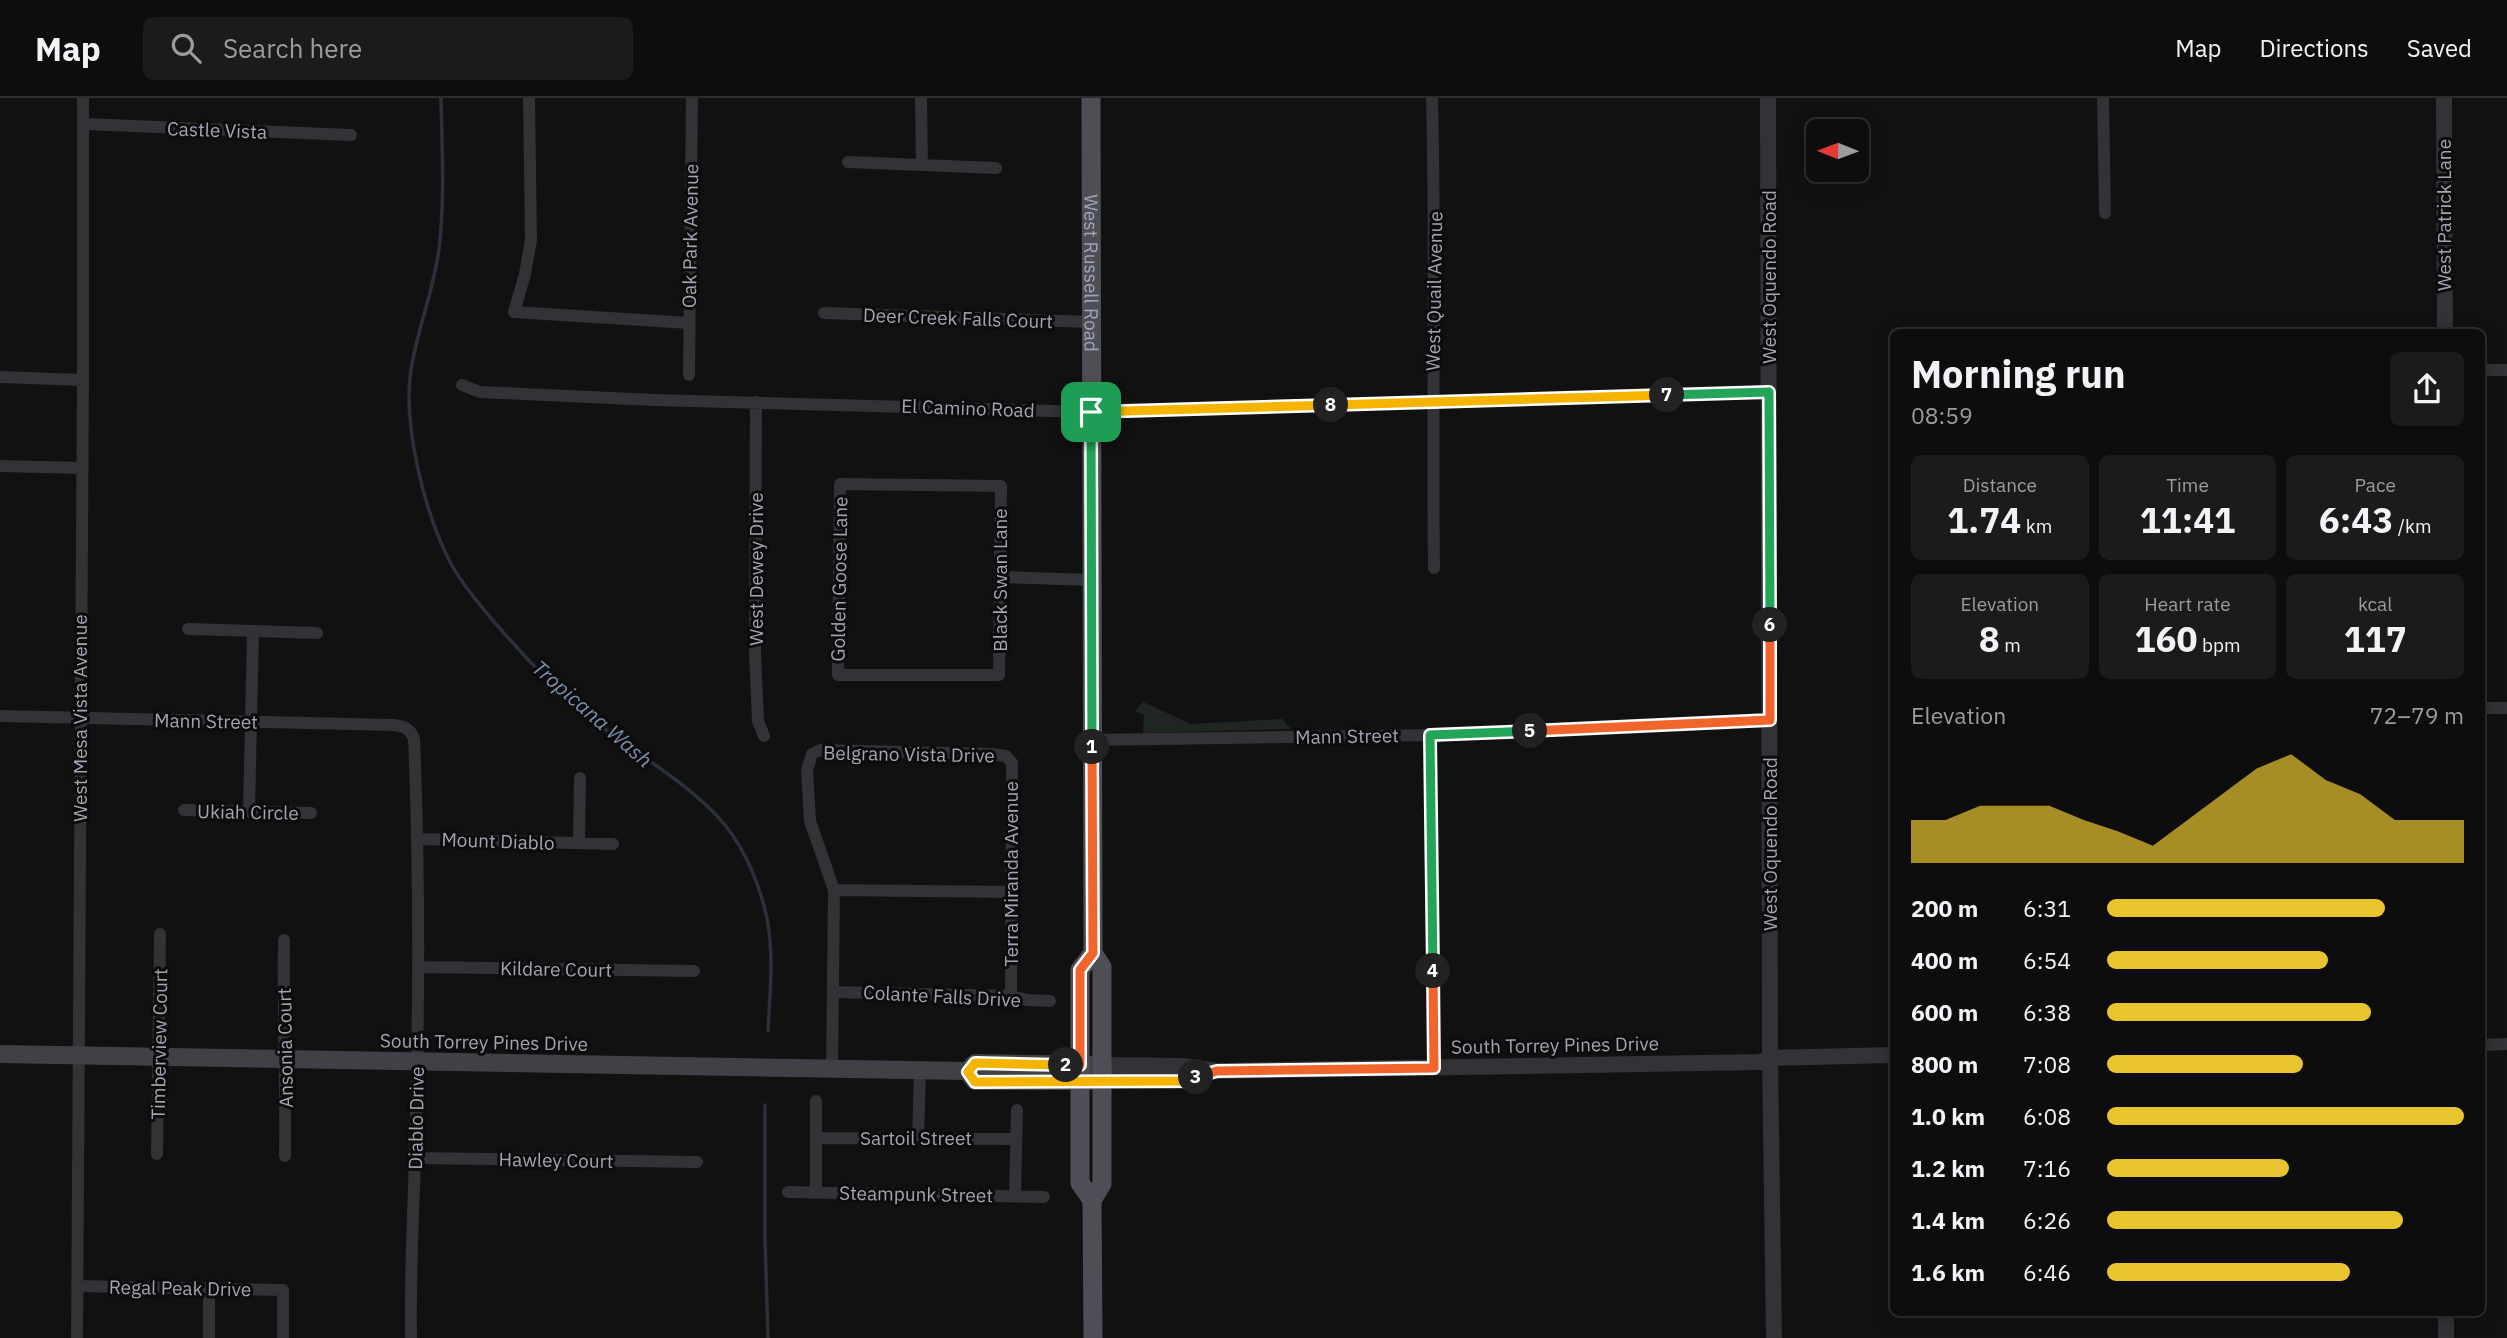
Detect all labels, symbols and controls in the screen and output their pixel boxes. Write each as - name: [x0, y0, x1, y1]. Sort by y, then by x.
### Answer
- search box: [143, 17, 633, 80]
- text: Map: [35, 27, 101, 70]
- icon: search: [167, 29, 205, 67]
- text: Search here: [223, 31, 362, 65]
- text: Map: [2175, 32, 2221, 64]
- text: Directions: [2259, 32, 2369, 64]
- text: Saved: [2407, 32, 2472, 64]
- street label: Castle Vista: [167, 116, 267, 144]
- north arrow: [1806, 119, 1869, 182]
- map controls: [1806, 119, 1869, 182]
- street label: West Patrick Lane: [2432, 139, 2456, 291]
- street label: Oak Park Avenue: [677, 164, 703, 308]
- street label: West Oquendo Road: [1757, 190, 1781, 364]
- street label: West Russell Road: [1079, 194, 1104, 352]
- street label: West Quail Avenue: [1421, 211, 1447, 371]
- street label: Deer Creek Falls Court: [863, 303, 1053, 333]
- text: Morning run: [1911, 349, 2126, 398]
- button: share: [2390, 352, 2464, 426]
- pin: 7: [1650, 378, 1684, 412]
- pin: [1061, 382, 1121, 442]
- text: 7: [1661, 382, 1672, 406]
- pin: 8: [1314, 388, 1348, 422]
- text: 8: [1325, 392, 1336, 416]
- icon: arrive: [1072, 393, 1110, 431]
- street label: El Camino Road: [901, 394, 1035, 422]
- text: 08:59: [1911, 400, 1973, 430]
- text: Distance: [1963, 473, 2037, 497]
- text: Time: [2166, 473, 2209, 497]
- text: Pace: [2354, 473, 2396, 497]
- street label: West Dewey Drive: [744, 492, 768, 646]
- street label: Golden Goose Lane: [826, 496, 852, 662]
- text: 1.74: [1947, 497, 2021, 543]
- text: 11:41: [2140, 497, 2235, 543]
- text: 6:43: [2319, 497, 2393, 543]
- street label: Black Swan Lane: [988, 508, 1012, 652]
- text: km: [2021, 514, 2052, 538]
- text: /km: [2393, 514, 2432, 538]
- text: Elevation: [1960, 592, 2039, 616]
- text: Heart rate: [2144, 592, 2231, 616]
- text: kcal: [2358, 592, 2392, 616]
- pin: 6: [1752, 608, 1788, 642]
- text: 6: [1764, 612, 1775, 636]
- street label: West Mesa Vista Avenue: [68, 614, 92, 822]
- text: 8: [1979, 616, 2000, 662]
- text: 160: [2134, 616, 2197, 662]
- text: 117: [2344, 616, 2407, 662]
- text: m: [2000, 633, 2021, 657]
- text: bpm: [2197, 633, 2241, 657]
- water label: Tropicana Wash: [527, 653, 659, 773]
- text: Elevation: [1911, 700, 2006, 730]
- text: 72–79 m: [2370, 700, 2464, 730]
- street label: Mann Street: [154, 708, 258, 734]
- pin: 5: [1512, 714, 1548, 748]
- text: 5: [1524, 718, 1535, 742]
- street label: Mann Street: [1295, 723, 1399, 749]
- pin: 1: [1074, 730, 1110, 764]
- text: 1: [1086, 734, 1097, 758]
- street label: Belgrano Vista Drive: [823, 741, 995, 767]
- street label: West Oquendo Road: [1758, 757, 1782, 931]
- street label: Terra Miranda Avenue: [999, 781, 1023, 967]
- street label: Ukiah Circle: [197, 799, 299, 825]
- street label: Mount Diablo: [441, 827, 555, 855]
- text: 200 m: [1911, 893, 1978, 923]
- text: 6:31: [2023, 893, 2071, 923]
- text: 400 m: [1911, 945, 1978, 975]
- text: 6:54: [2023, 945, 2071, 975]
- pin: 4: [1416, 954, 1450, 988]
- street label: Kildare Court: [500, 956, 612, 982]
- text: 4: [1427, 958, 1438, 982]
- street label: Timberview Court: [146, 968, 172, 1120]
- street label: Colante Falls Drive: [862, 980, 1022, 1012]
- street label: Ansonia Court: [272, 988, 298, 1108]
- text: 600 m: [1911, 997, 1978, 1027]
- text: 6:38: [2023, 997, 2071, 1027]
- street label: South Torrey Pines Drive: [380, 1028, 588, 1056]
- street label: South Torrey Pines Drive: [1451, 1031, 1659, 1059]
- pin: 2: [1048, 1048, 1084, 1082]
- text: 800 m: [1911, 1049, 1978, 1079]
- text: 7:08: [2023, 1049, 2071, 1079]
- text: 2: [1060, 1052, 1071, 1076]
- pin: 3: [1178, 1060, 1214, 1094]
- text: 3: [1190, 1064, 1201, 1088]
- street label: Diablo Drive: [403, 1066, 429, 1170]
- text: 1.0 km: [1911, 1101, 1985, 1131]
- text: 6:08: [2023, 1101, 2071, 1131]
- street label: Sartoil Street: [860, 1126, 972, 1150]
- street label: Hawley Court: [499, 1147, 613, 1173]
- text: 1.2 km: [1911, 1153, 1985, 1183]
- text: 7:16: [2023, 1153, 2071, 1183]
- street label: Steampunk Street: [839, 1181, 993, 1207]
- text: 1.4 km: [1911, 1205, 1985, 1235]
- text: 6:26: [2023, 1205, 2071, 1235]
- text: 1.6 km: [1911, 1257, 1985, 1287]
- text: 6:46: [2023, 1257, 2071, 1287]
- street label: Regal Peak Drive: [109, 1275, 251, 1301]

